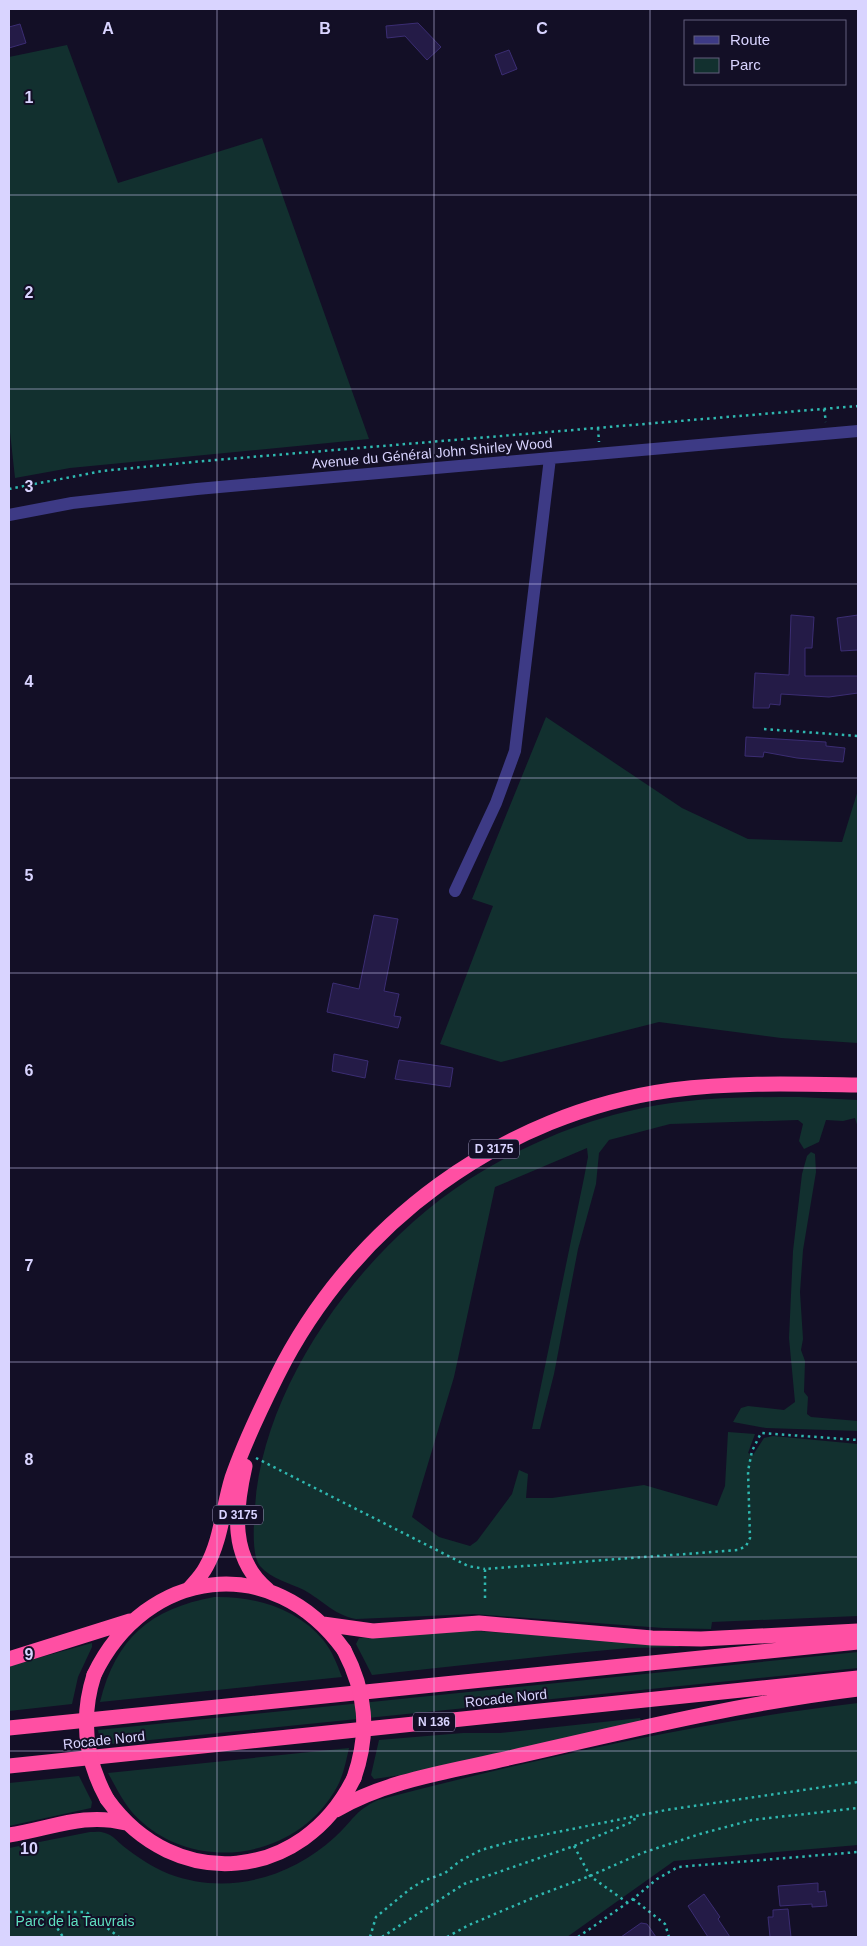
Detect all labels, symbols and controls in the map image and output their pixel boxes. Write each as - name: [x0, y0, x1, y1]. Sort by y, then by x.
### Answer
- text: A: [102, 20, 114, 37]
- text: B: [319, 20, 331, 37]
- text: C: [536, 20, 548, 37]
- legend: [684, 20, 847, 85]
- text: Route: [730, 31, 770, 48]
- text: Parc: [730, 56, 761, 73]
- text: 1: [25, 89, 34, 106]
- text: 2: [25, 284, 34, 301]
- street label: Avenue du Général John Shirley Wood: [311, 435, 553, 471]
- text: 3: [25, 478, 34, 495]
- text: 4: [25, 673, 34, 690]
- text: 5: [25, 867, 34, 884]
- text: 6: [25, 1062, 34, 1079]
- road number: D 3175: [469, 1140, 519, 1158]
- text: 7: [25, 1257, 34, 1274]
- text: 8: [25, 1451, 34, 1468]
- road number: D 3175: [213, 1506, 263, 1524]
- text: 9: [25, 1646, 34, 1663]
- street label: Rocade Nord: [464, 1686, 548, 1710]
- road number: N 136: [413, 1712, 455, 1731]
- street label: Rocade Nord: [62, 1728, 146, 1752]
- text: 10: [20, 1840, 38, 1857]
- park label: Parc de la Tauvrais: [16, 1913, 134, 1929]

